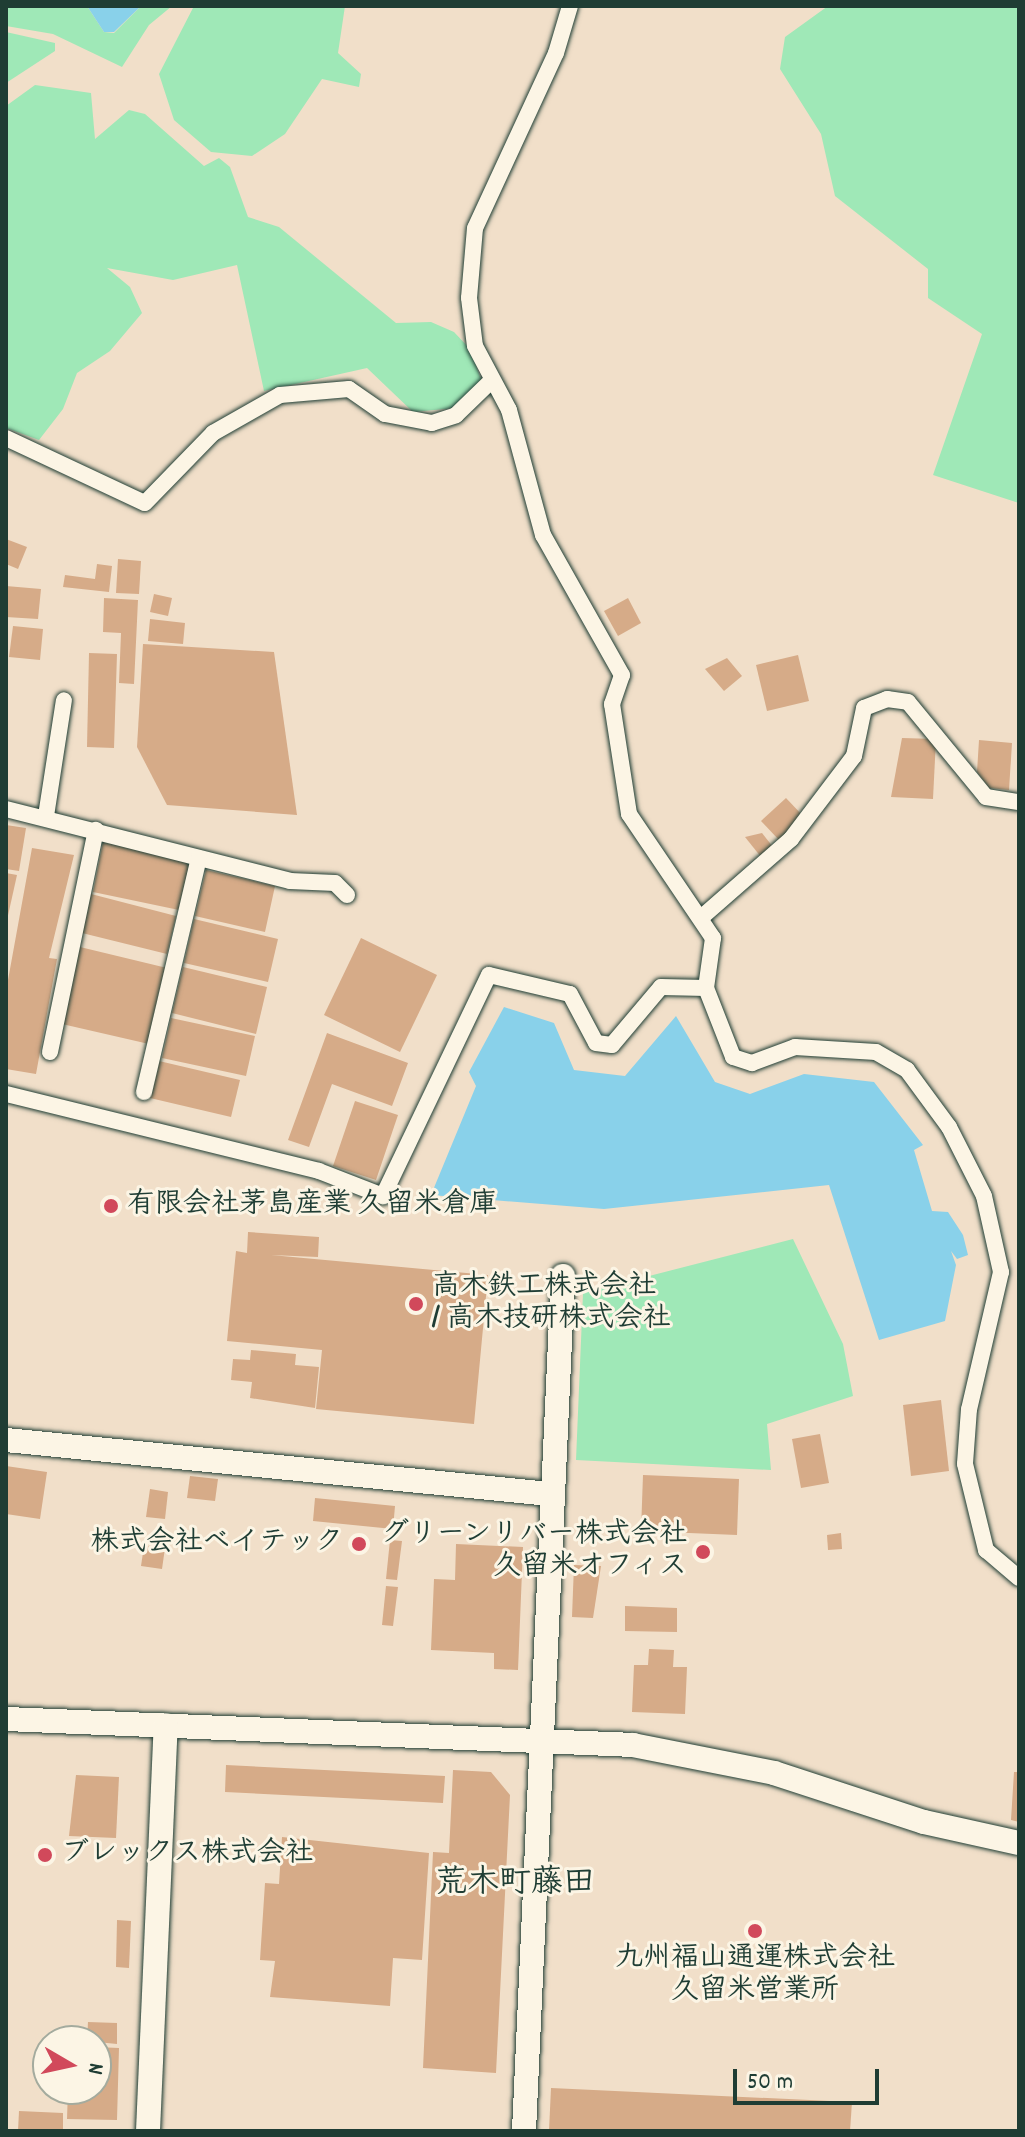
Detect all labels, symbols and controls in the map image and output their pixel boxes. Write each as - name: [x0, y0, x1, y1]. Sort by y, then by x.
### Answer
- place label: 有限会社茅島産業 久留米倉庫: [127, 1189, 497, 1223]
- marker: 有限会社茅島産業 久留米倉庫: [102, 1197, 120, 1215]
- place label: 高木鉄工株式会社 / 高木技研株式会社: [432, 1271, 670, 1337]
- marker: 高木鉄工株式会社 / 高木技研株式会社: [407, 1295, 425, 1313]
- place label: グリーンリバー株式会社 久留米オフィス: [379, 1519, 687, 1585]
- place label: 株式会社ベイテック: [91, 1527, 343, 1561]
- marker: 株式会社ベイテック: [350, 1535, 368, 1553]
- marker: グリーンリバー株式会社 久留米オフィス: [694, 1543, 712, 1561]
- place label: ブレックス株式会社: [61, 1838, 313, 1872]
- marker: ブレックス株式会社: [36, 1846, 54, 1864]
- district label: 荒木町藤田: [435, 1866, 595, 1904]
- marker: 九州福山通運株式会社 久留米営業所: [746, 1922, 764, 1940]
- place label: 九州福山通運株式会社 久留米営業所: [615, 1943, 895, 2009]
- north arrow: [32, 2025, 112, 2105]
- scale bar: [737, 2053, 883, 2103]
- text: N: [78, 2061, 110, 2076]
- text: 50 m: [747, 2066, 793, 2100]

